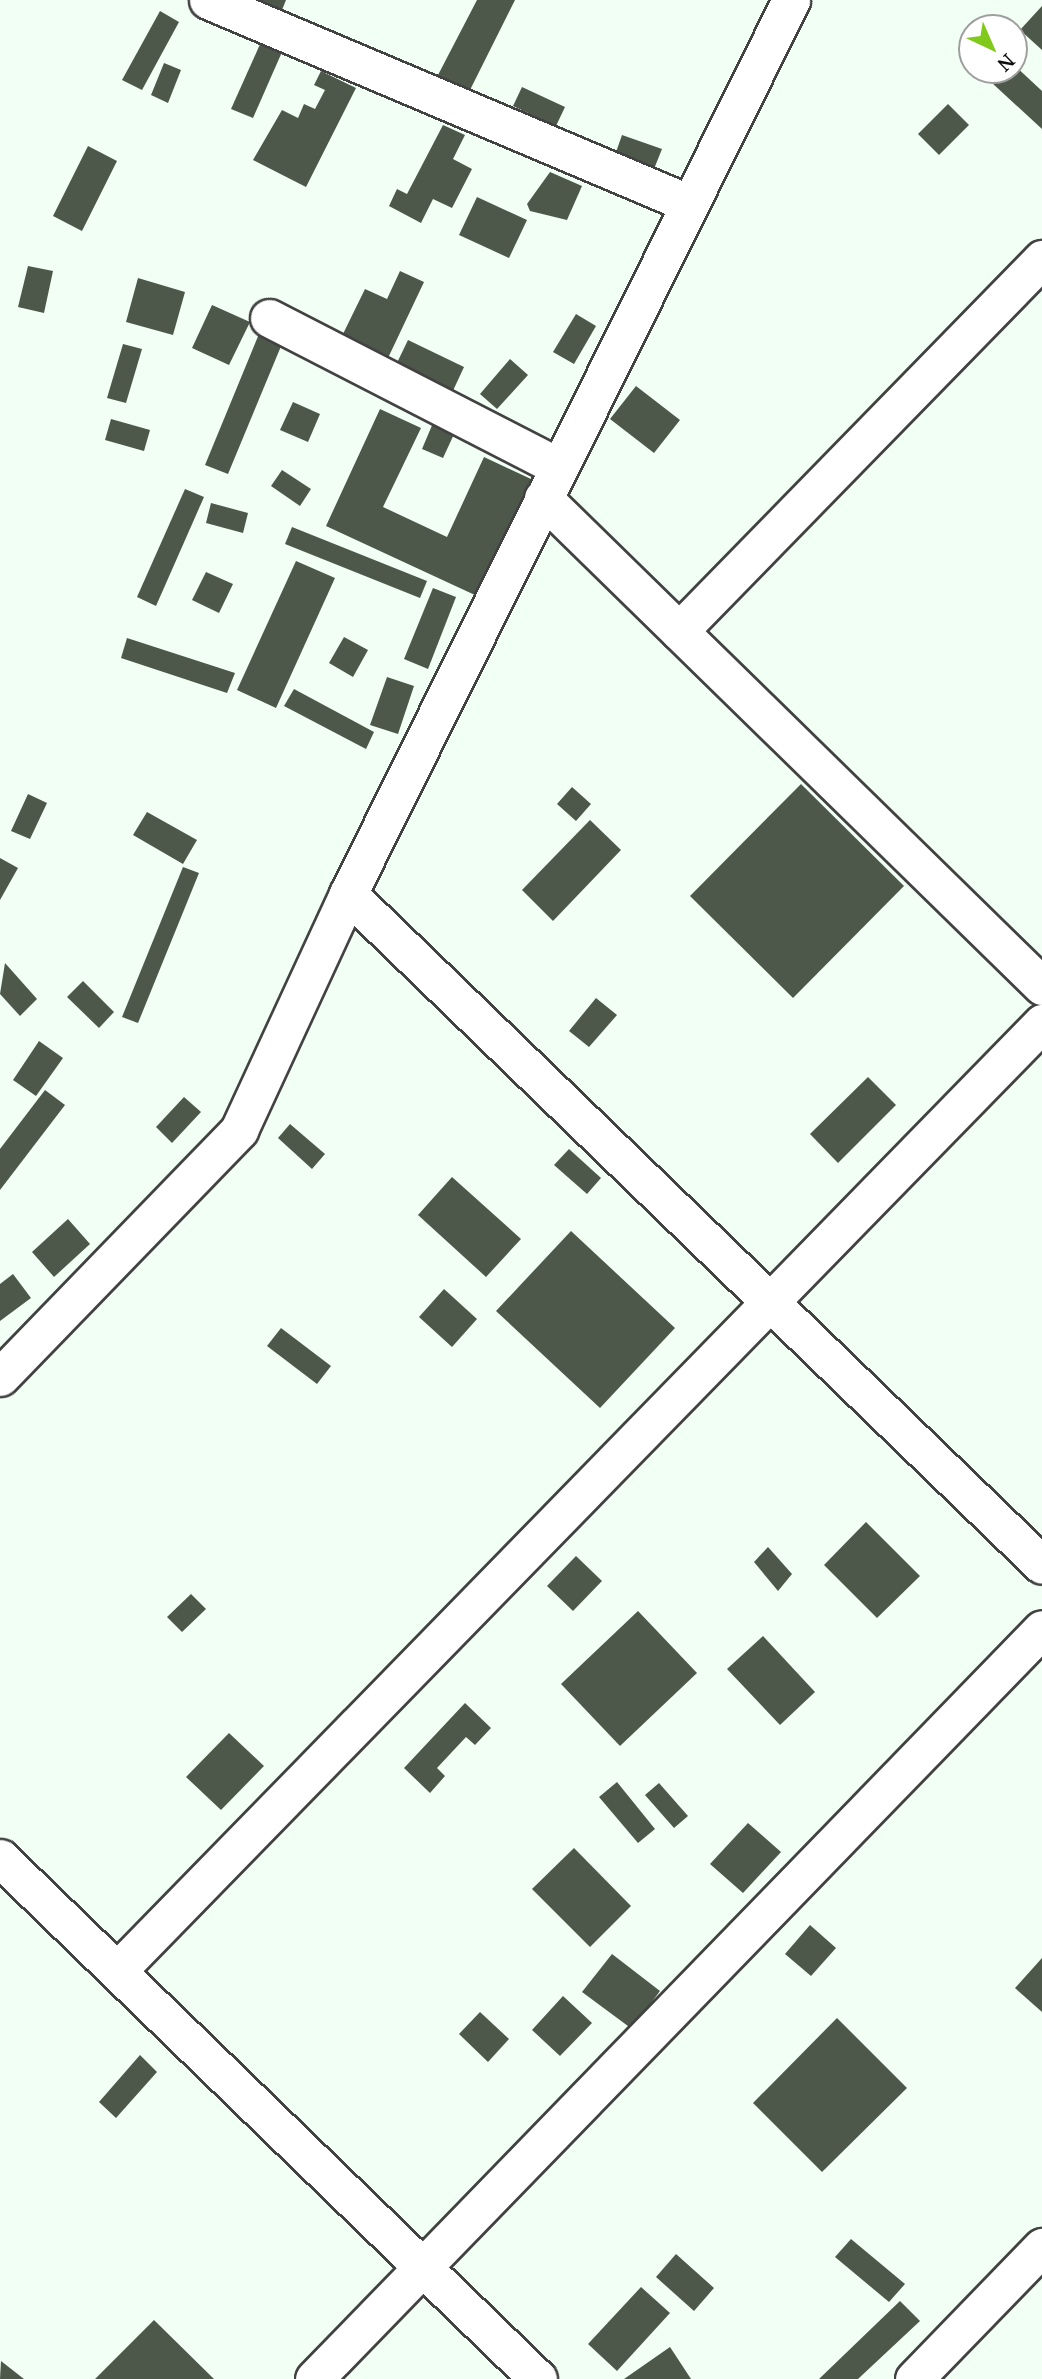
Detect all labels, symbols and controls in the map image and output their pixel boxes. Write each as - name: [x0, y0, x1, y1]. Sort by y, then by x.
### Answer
- north arrow: [958, 14, 1028, 84]
- text: N: [992, 48, 1021, 77]

